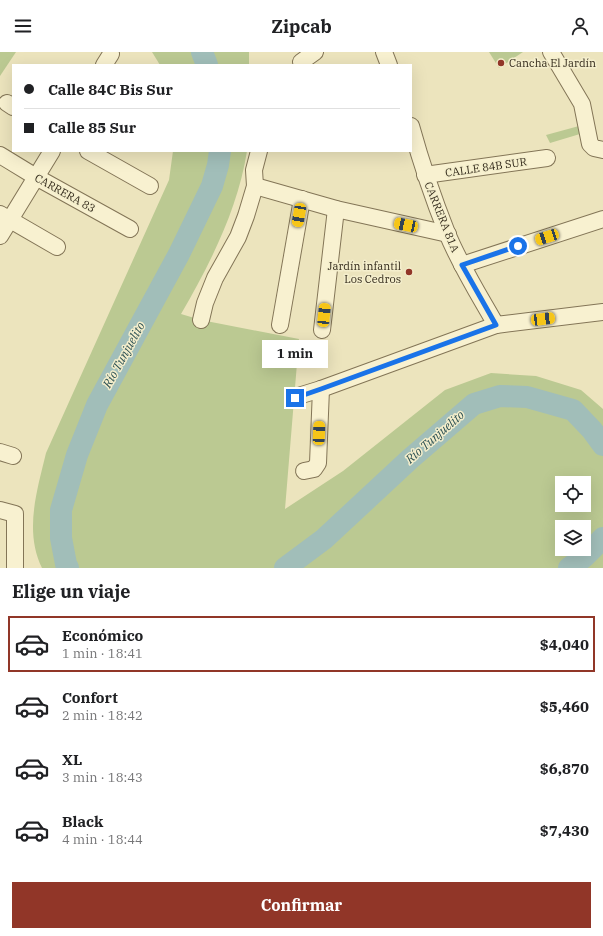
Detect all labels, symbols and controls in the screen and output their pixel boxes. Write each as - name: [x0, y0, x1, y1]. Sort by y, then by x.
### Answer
- icon: menu: [12, 15, 34, 37]
- text: Zipcab: [271, 15, 332, 38]
- icon: person: [569, 15, 591, 37]
- place label: Cancha El Jardín: [509, 56, 596, 70]
- marker: Cancha El Jardín: [496, 58, 506, 68]
- text: Calle 84C Bis Sur: [48, 80, 173, 99]
- text: Calle 85 Sur: [48, 118, 136, 137]
- street label: CALLE 84B SUR: [444, 154, 528, 180]
- street label: CARRERA 83: [32, 171, 98, 215]
- street label: CARRERA 81A: [422, 180, 463, 255]
- car: [291, 202, 307, 228]
- car: [393, 217, 419, 233]
- car: [534, 228, 560, 246]
- route start: [509, 237, 527, 255]
- place label: Jardín infantil Los Cedros: [327, 259, 401, 286]
- marker: Jardín infantil Los Cedros: [404, 267, 414, 277]
- car: [317, 302, 331, 328]
- car: [530, 312, 556, 326]
- water label: Río Tunjuelito: [99, 319, 148, 391]
- callout: 1 min: [262, 340, 328, 368]
- text: 1 min: [277, 345, 313, 362]
- route end: [286, 389, 304, 407]
- water label: Río Tunjuelito: [402, 407, 467, 467]
- car: [313, 421, 325, 445]
- map controls: [555, 476, 591, 556]
- button: locate: [555, 476, 591, 512]
- button: layers: [555, 520, 591, 556]
- text: Elige un viaje: [12, 580, 130, 603]
- icon: car: [14, 626, 50, 662]
- text: Económico: [62, 626, 143, 645]
- text: $4,040: [540, 635, 589, 654]
- text: 1 min · 18:41: [62, 645, 143, 662]
- icon: car: [14, 688, 50, 724]
- text: Confort: [62, 688, 118, 707]
- text: $5,460: [540, 697, 589, 716]
- text: 2 min · 18:42: [62, 707, 143, 724]
- icon: car: [14, 750, 50, 786]
- text: XL: [62, 750, 82, 769]
- text: $6,870: [540, 759, 589, 778]
- text: 3 min · 18:43: [62, 769, 143, 786]
- icon: car: [14, 812, 50, 848]
- text: Black: [62, 812, 103, 831]
- text: $7,430: [540, 821, 589, 840]
- text: 4 min · 18:44: [62, 831, 143, 848]
- button: Confirmar: [12, 882, 591, 928]

